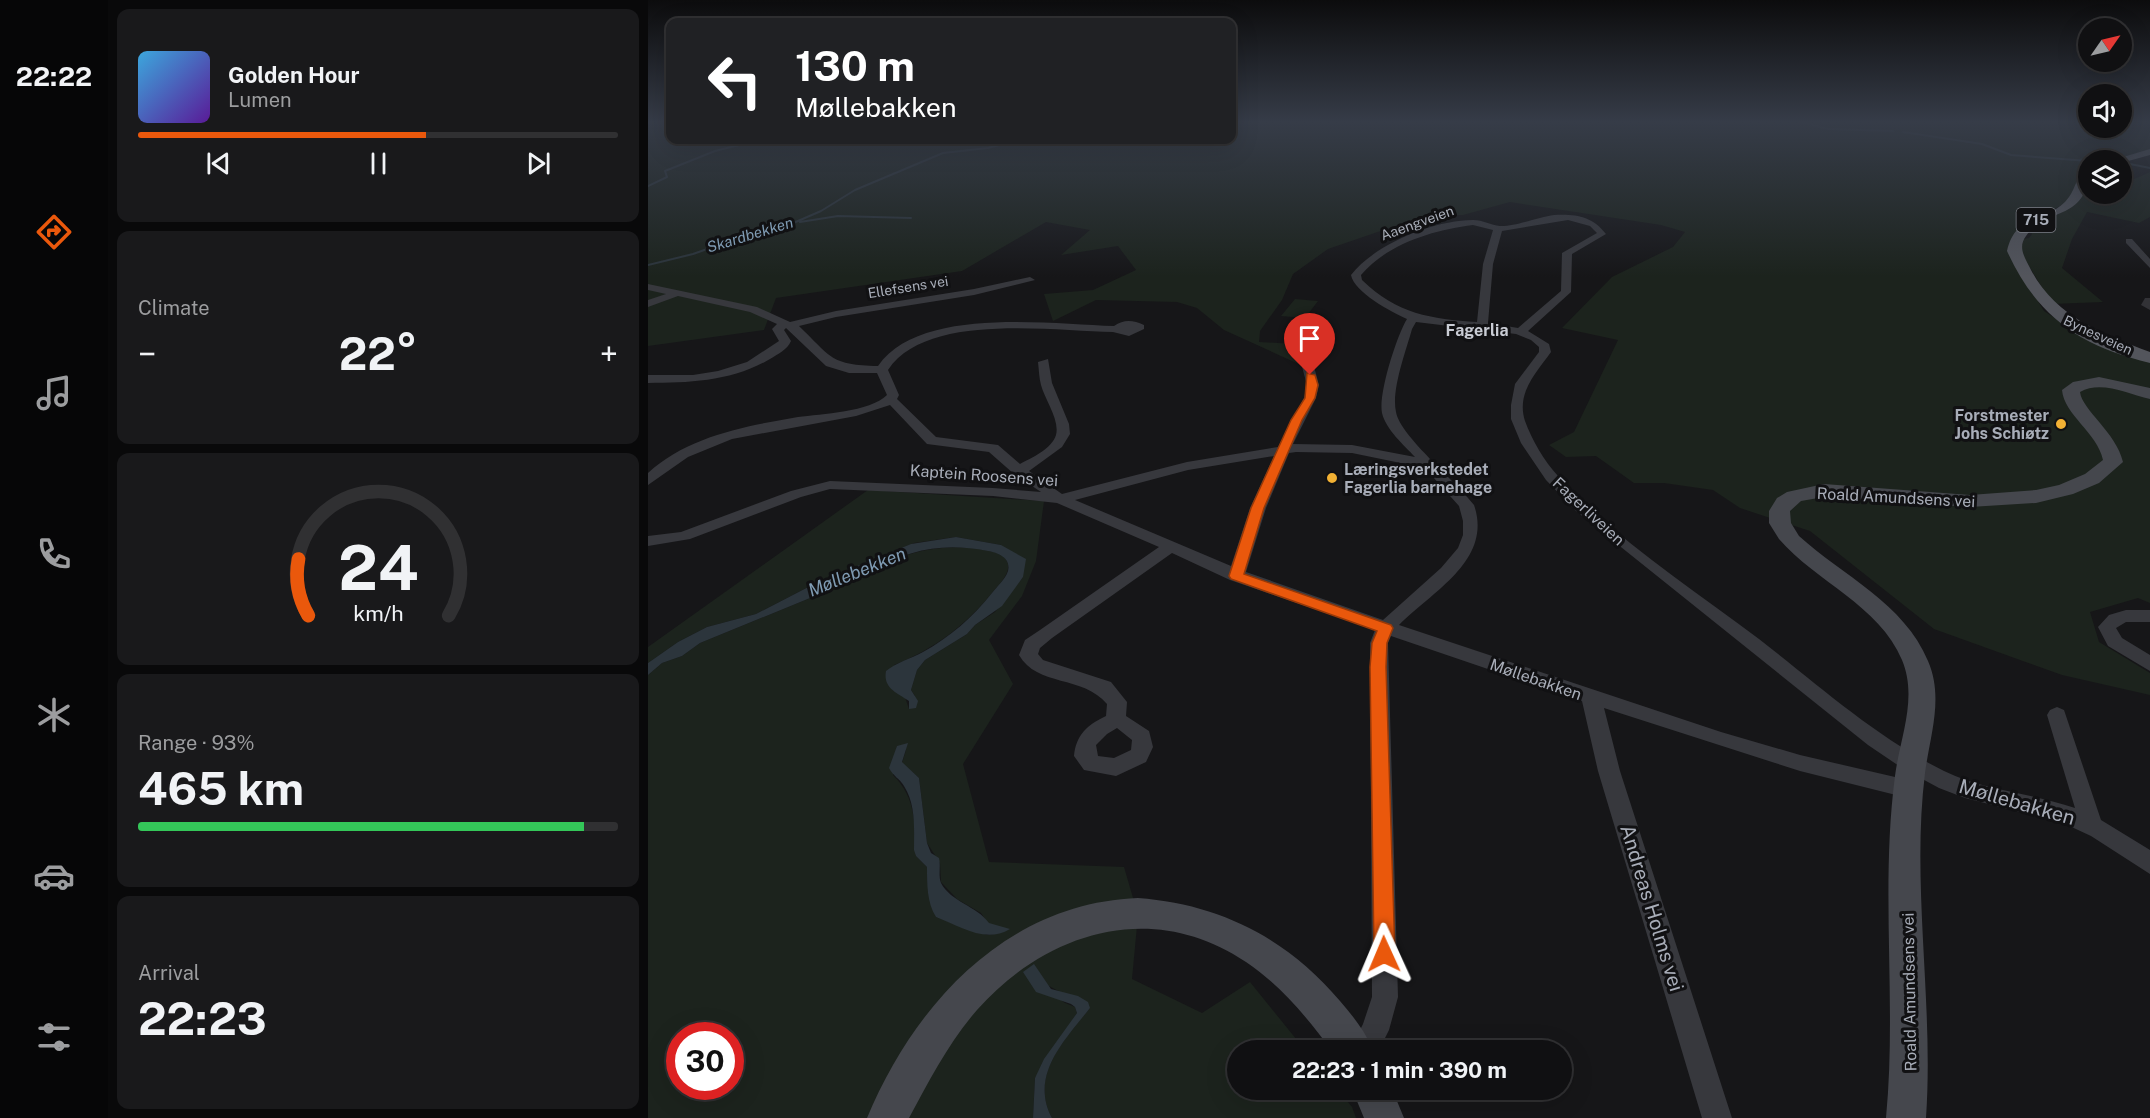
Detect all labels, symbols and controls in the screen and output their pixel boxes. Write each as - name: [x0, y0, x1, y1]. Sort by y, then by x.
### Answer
- north arrow: [2078, 18, 2132, 72]
- map controls: [2078, 18, 2132, 204]
- text: 130 m: [795, 41, 915, 90]
- icon: left: [696, 42, 774, 120]
- text: 22:22: [16, 60, 92, 92]
- text: Golden Hour: [228, 62, 359, 88]
- button: sound: [2078, 84, 2132, 138]
- text: Lumen: [228, 88, 292, 112]
- text: Møllebakken: [795, 91, 957, 123]
- icon: previous: [202, 147, 235, 180]
- icon: pause: [362, 147, 395, 180]
- icon: next: [522, 147, 555, 180]
- button: layers: [2078, 150, 2132, 204]
- street label: Aaengveien: [1378, 202, 1456, 244]
- road number: 715: [2016, 208, 2056, 232]
- icon: directions: [33, 211, 75, 253]
- water label: Skardbekken: [705, 213, 795, 256]
- street label: Ellefsens vei: [867, 273, 949, 301]
- text: Climate: [138, 296, 210, 320]
- street label: Bynesveien: [2061, 312, 2135, 358]
- pin: [1284, 313, 1335, 375]
- district label: Fagerlia: [1446, 321, 1508, 340]
- icon: arrive: [1293, 322, 1326, 355]
- text: 22°: [339, 327, 417, 380]
- text: −: [138, 335, 156, 373]
- text: +: [600, 335, 618, 373]
- icon: music: [33, 372, 75, 414]
- place label: Forstmester Johs Schiøtz: [1955, 406, 2049, 443]
- marker: Forstmester Johs Schiøtz: [2054, 417, 2068, 431]
- place label: Læringsverkstedet Fagerlia barnehage: [1344, 460, 1492, 497]
- street label: Kaptein Roosens vei: [909, 461, 1059, 490]
- marker: Læringsverkstedet Fagerlia barnehage: [1325, 471, 1339, 485]
- street label: Fagerliveien: [1549, 473, 1628, 549]
- street label: Roald Amundsens vei: [1816, 484, 1976, 511]
- text: 24: [338, 531, 418, 604]
- icon: phone: [33, 533, 75, 575]
- water label: Møllebekken: [805, 542, 909, 601]
- text: km/h: [353, 601, 403, 626]
- street label: Møllebakken: [1487, 655, 1584, 704]
- icon: climate: [33, 694, 75, 736]
- text: Range · 93%: [138, 731, 254, 755]
- text: 465 km: [138, 762, 304, 815]
- street label: Møllebakken: [1956, 774, 2078, 830]
- street label: Andreas Holms vei: [1615, 822, 1689, 994]
- icon: car: [33, 855, 75, 897]
- street label: Roald Amundsens vei: [1899, 913, 1920, 1071]
- position arrow: [1352, 922, 1416, 986]
- text: Arrival: [138, 961, 200, 985]
- text: 22:23: [138, 992, 267, 1045]
- icon: filters: [33, 1016, 75, 1058]
- speed limit sign: 30: [666, 1022, 744, 1100]
- text: 22:23 · 1 min · 390 m: [1292, 1057, 1507, 1083]

